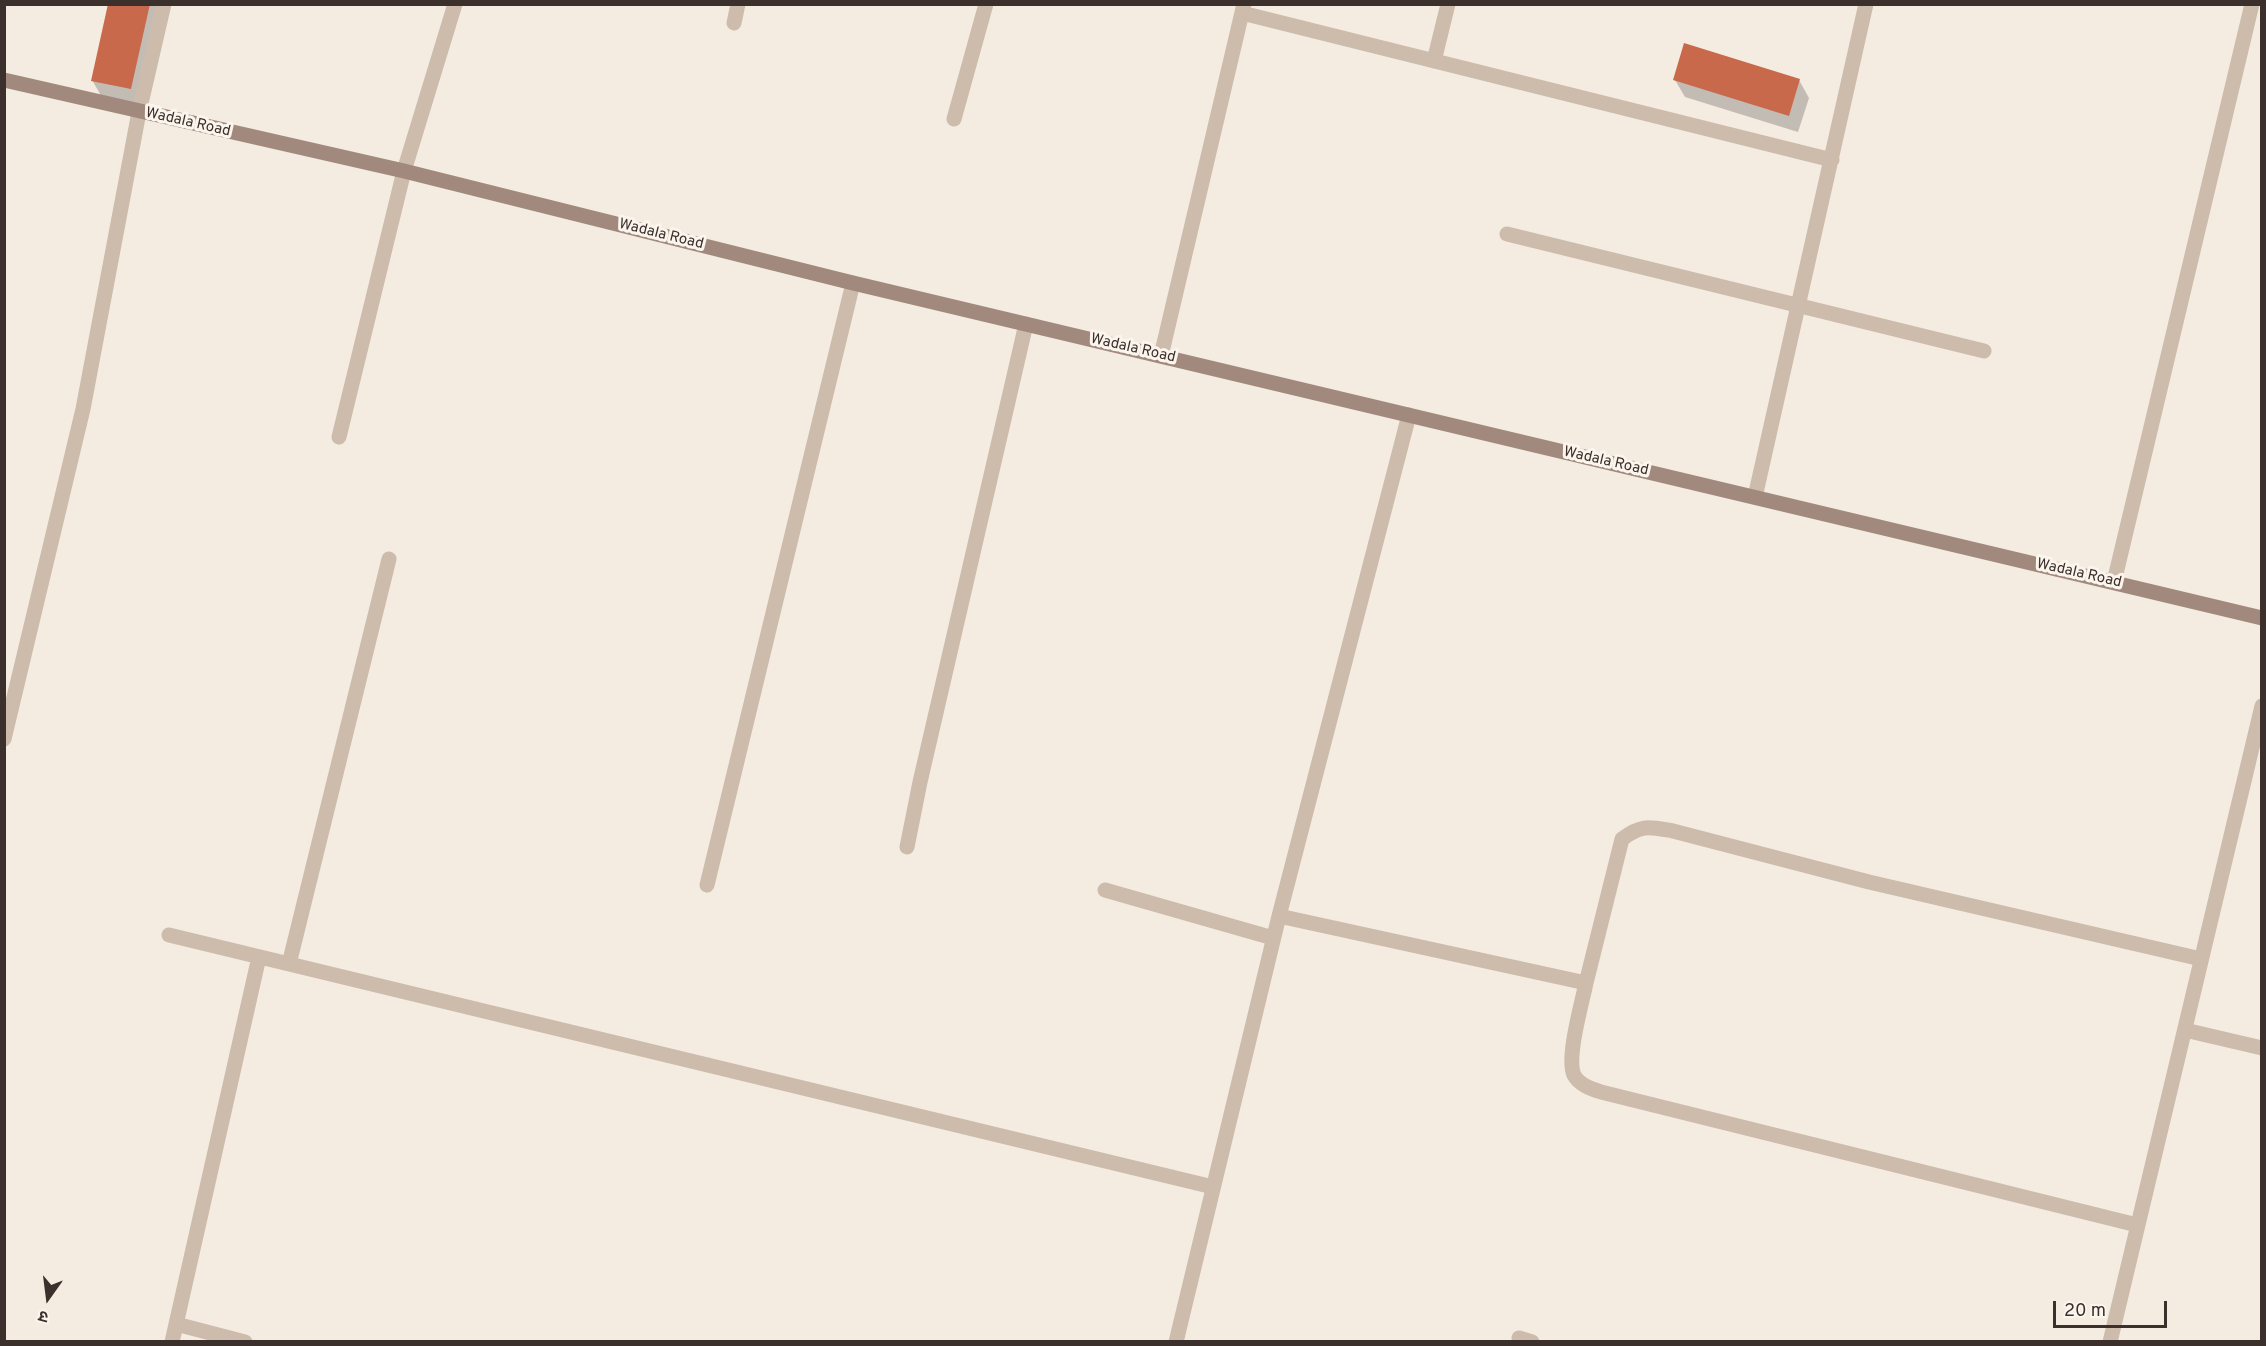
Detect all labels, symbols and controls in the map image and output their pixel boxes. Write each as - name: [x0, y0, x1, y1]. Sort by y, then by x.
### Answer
- street label: Wadala Road: [144, 104, 232, 142]
- street label: Wadala Road: [617, 216, 705, 254]
- street label: Wadala Road: [1089, 330, 1177, 368]
- street label: Wadala Road: [1562, 443, 1650, 481]
- street label: Wadala Road: [2035, 555, 2123, 593]
- north arrow: [18, 1268, 78, 1328]
- scale bar: [2056, 1289, 2170, 1327]
- text: 20 m: [2064, 1300, 2106, 1323]
- text: उ: [37, 1305, 51, 1326]

